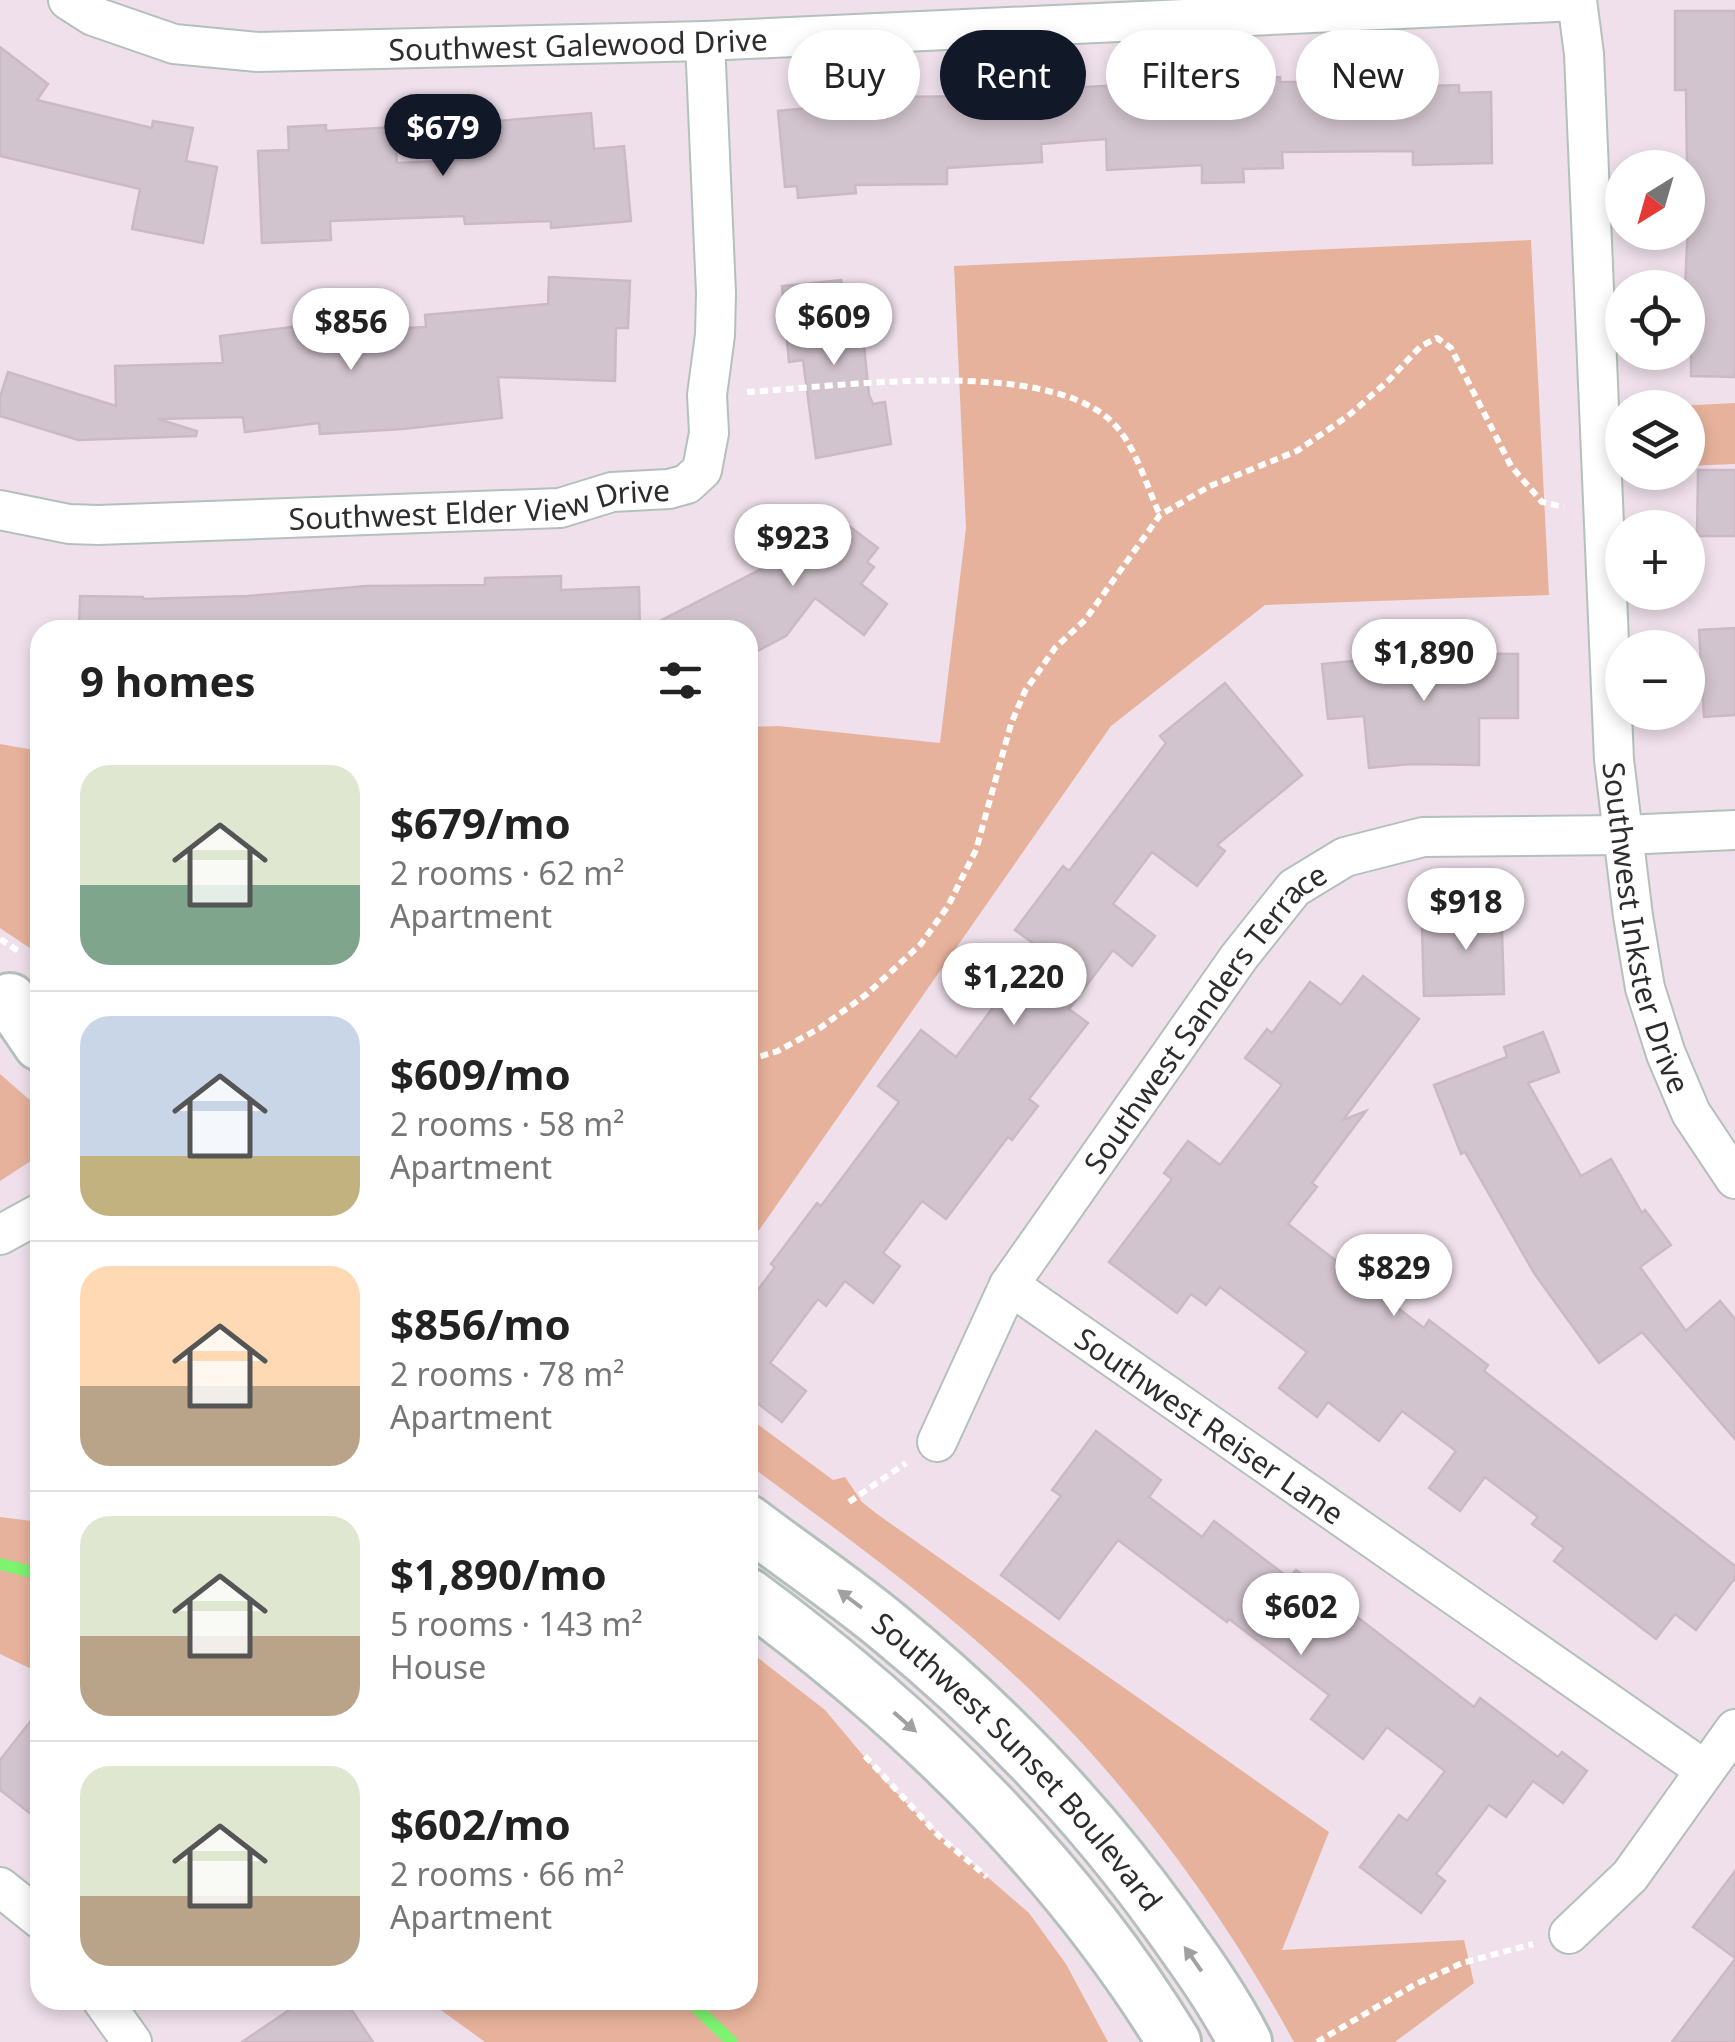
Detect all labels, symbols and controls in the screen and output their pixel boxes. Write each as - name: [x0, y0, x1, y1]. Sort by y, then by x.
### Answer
- street label: Southwest Galewood Drive: [388, 18, 769, 69]
- chip: Buy: [788, 30, 920, 120]
- chip: Rent: [940, 30, 1086, 120]
- chip: Filters: [1106, 30, 1276, 120]
- chip: New: [1296, 30, 1439, 120]
- pin: $679: [384, 94, 502, 179]
- text: $679: [406, 105, 480, 148]
- north arrow: [1605, 150, 1705, 250]
- map controls: [1605, 150, 1705, 730]
- button: locate: [1605, 270, 1705, 370]
- pin: $609: [775, 283, 893, 368]
- pin: $856: [292, 288, 410, 373]
- text: $609: [797, 294, 871, 337]
- text: $856: [314, 299, 388, 342]
- button: layers: [1605, 390, 1705, 490]
- street label: Southwest Elder View Drive: [288, 468, 671, 538]
- pin: $923: [734, 504, 852, 589]
- button: +: [1605, 510, 1705, 610]
- text: $923: [756, 515, 830, 558]
- pin: $1,890: [1343, 619, 1505, 704]
- text: $1,890: [1374, 630, 1474, 673]
- button: −: [1605, 630, 1705, 730]
- text: 9 homes: [80, 652, 256, 709]
- icon: filters: [653, 653, 708, 708]
- street label: Southwest Inkster Drive: [1594, 760, 1701, 1099]
- text: $679/mo: [390, 794, 571, 851]
- icon: home: [160, 805, 280, 925]
- text: 2 rooms · 62 m²: [390, 851, 624, 894]
- street label: Southwest Sanders Terrace: [1073, 853, 1334, 1181]
- pin: $918: [1407, 868, 1525, 953]
- text: $918: [1429, 879, 1503, 922]
- text: Apartment: [390, 894, 552, 937]
- pin: $1,220: [933, 943, 1095, 1028]
- text: $1,220: [964, 954, 1064, 997]
- text: $609/mo: [390, 1045, 571, 1102]
- icon: home: [160, 1056, 280, 1176]
- text: 2 rooms · 58 m²: [390, 1102, 624, 1145]
- text: Apartment: [390, 1145, 552, 1188]
- pin: $829: [1335, 1234, 1453, 1319]
- text: $829: [1357, 1245, 1431, 1288]
- text: $856/mo: [390, 1295, 571, 1352]
- icon: home: [160, 1306, 280, 1426]
- street label: Southwest Reiser Lane: [1067, 1317, 1353, 1533]
- text: 2 rooms · 78 m²: [390, 1352, 624, 1395]
- text: Apartment: [390, 1395, 552, 1438]
- text: $1,890/mo: [390, 1545, 607, 1602]
- icon: home: [160, 1556, 280, 1676]
- pin: $602: [1242, 1573, 1360, 1658]
- text: $602: [1264, 1584, 1338, 1627]
- one-way arrow: [837, 1589, 863, 1609]
- text: 5 rooms · 143 m²: [390, 1602, 643, 1645]
- street label: Southwest Sunset Boulevard: [864, 1602, 1172, 1919]
- text: House: [390, 1645, 486, 1688]
- one-way arrow: [892, 1711, 917, 1733]
- text: $602/mo: [390, 1795, 571, 1852]
- icon: home: [160, 1806, 280, 1926]
- text: 2 rooms · 66 m²: [390, 1852, 624, 1895]
- text: Apartment: [390, 1895, 552, 1938]
- one-way arrow: [1184, 1946, 1203, 1973]

